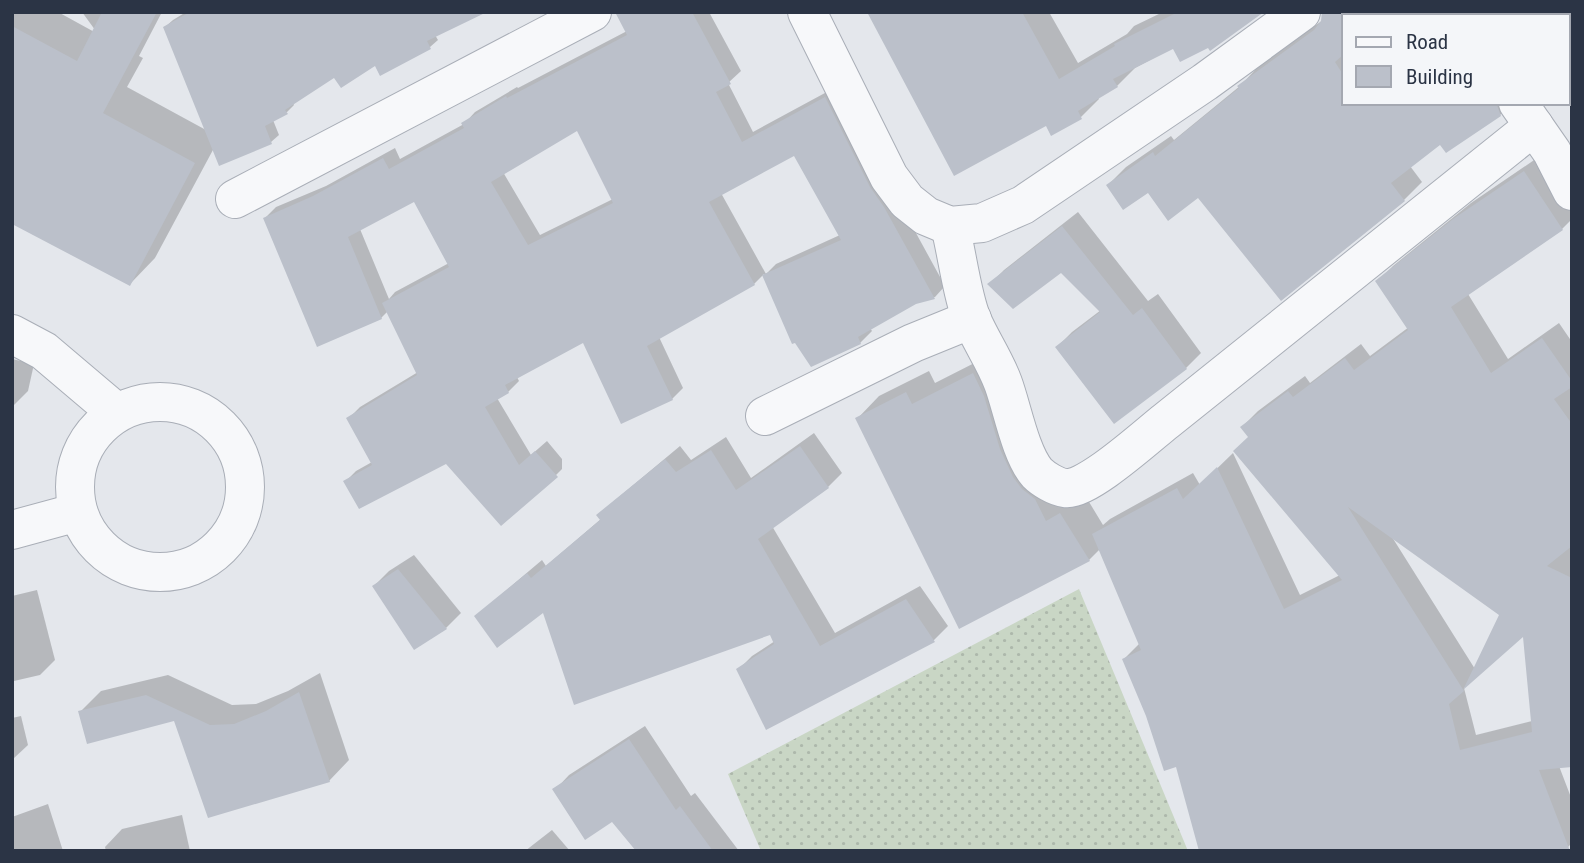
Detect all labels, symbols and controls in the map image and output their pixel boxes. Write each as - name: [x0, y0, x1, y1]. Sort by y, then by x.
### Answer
- legend: [1342, 14, 1570, 105]
- text: Road: [1406, 30, 1448, 54]
- text: Building: [1406, 65, 1473, 89]

